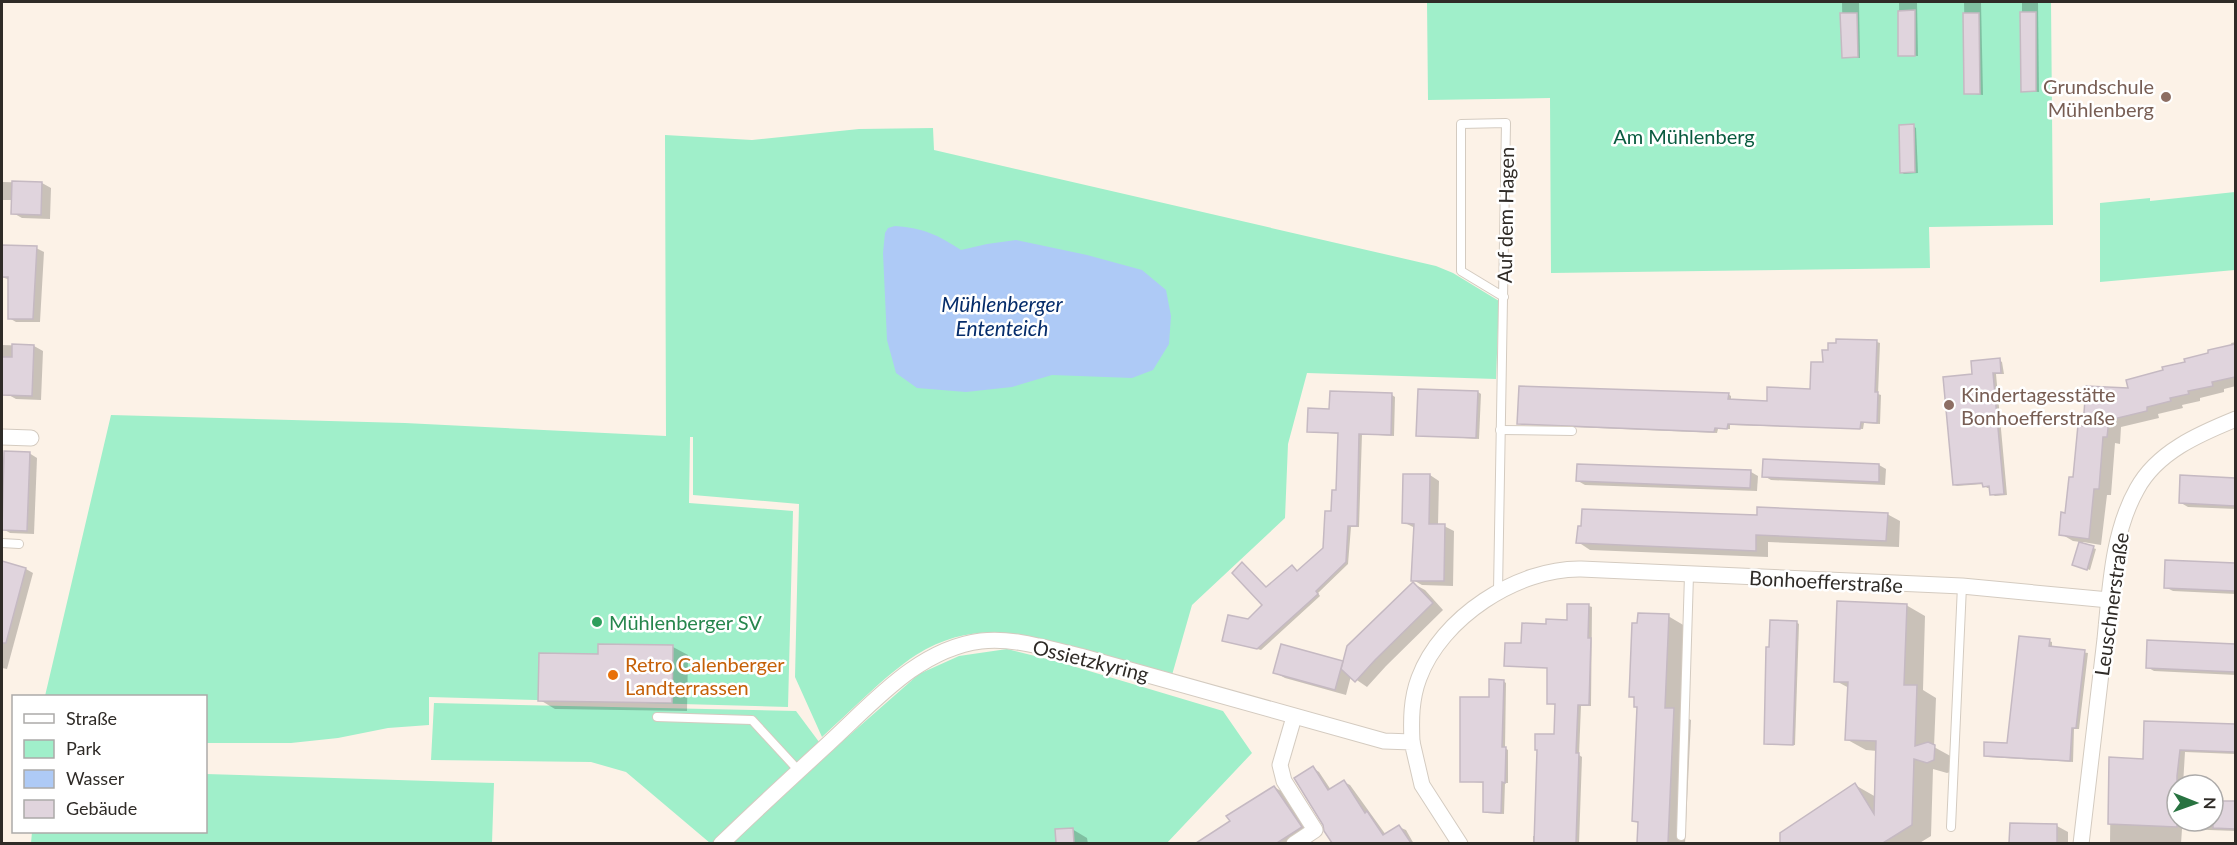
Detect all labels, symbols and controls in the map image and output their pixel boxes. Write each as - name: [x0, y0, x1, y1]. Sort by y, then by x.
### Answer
- place label: Grundschule Mühlenberg: [2043, 74, 2154, 121]
- marker: Grundschule Mühlenberg: [2159, 90, 2173, 104]
- park label: Am Mühlenberg: [1613, 124, 1755, 148]
- street label: Auf dem Hagen: [1492, 147, 1518, 283]
- water label: Mühlenberger Ententeich: [941, 291, 1064, 340]
- place label: Kindertagesstätte Bonhoefferstraße: [1961, 382, 2116, 429]
- marker: Kindertagesstätte Bonhoefferstraße: [1942, 398, 1956, 412]
- street label: Leuschnerstraße: [2089, 531, 2133, 677]
- street label: Bonhoefferstraße: [1748, 565, 1904, 597]
- place label: Mühlenberger SV: [609, 610, 762, 634]
- marker: Mühlenberger SV: [590, 615, 604, 629]
- street label: Ossietzkyring: [1030, 634, 1152, 686]
- place label: Retro Calenberger Landterrassen: [625, 652, 785, 699]
- marker: Retro Calenberger Landterrassen: [606, 668, 620, 682]
- legend: [12, 695, 207, 833]
- text: Straße: [66, 707, 117, 729]
- text: Park: [66, 737, 102, 759]
- text: Wasser: [66, 767, 125, 789]
- north arrow: [2165, 773, 2225, 833]
- text: Gebäude: [66, 797, 137, 819]
- text: N: [2201, 797, 2220, 810]

